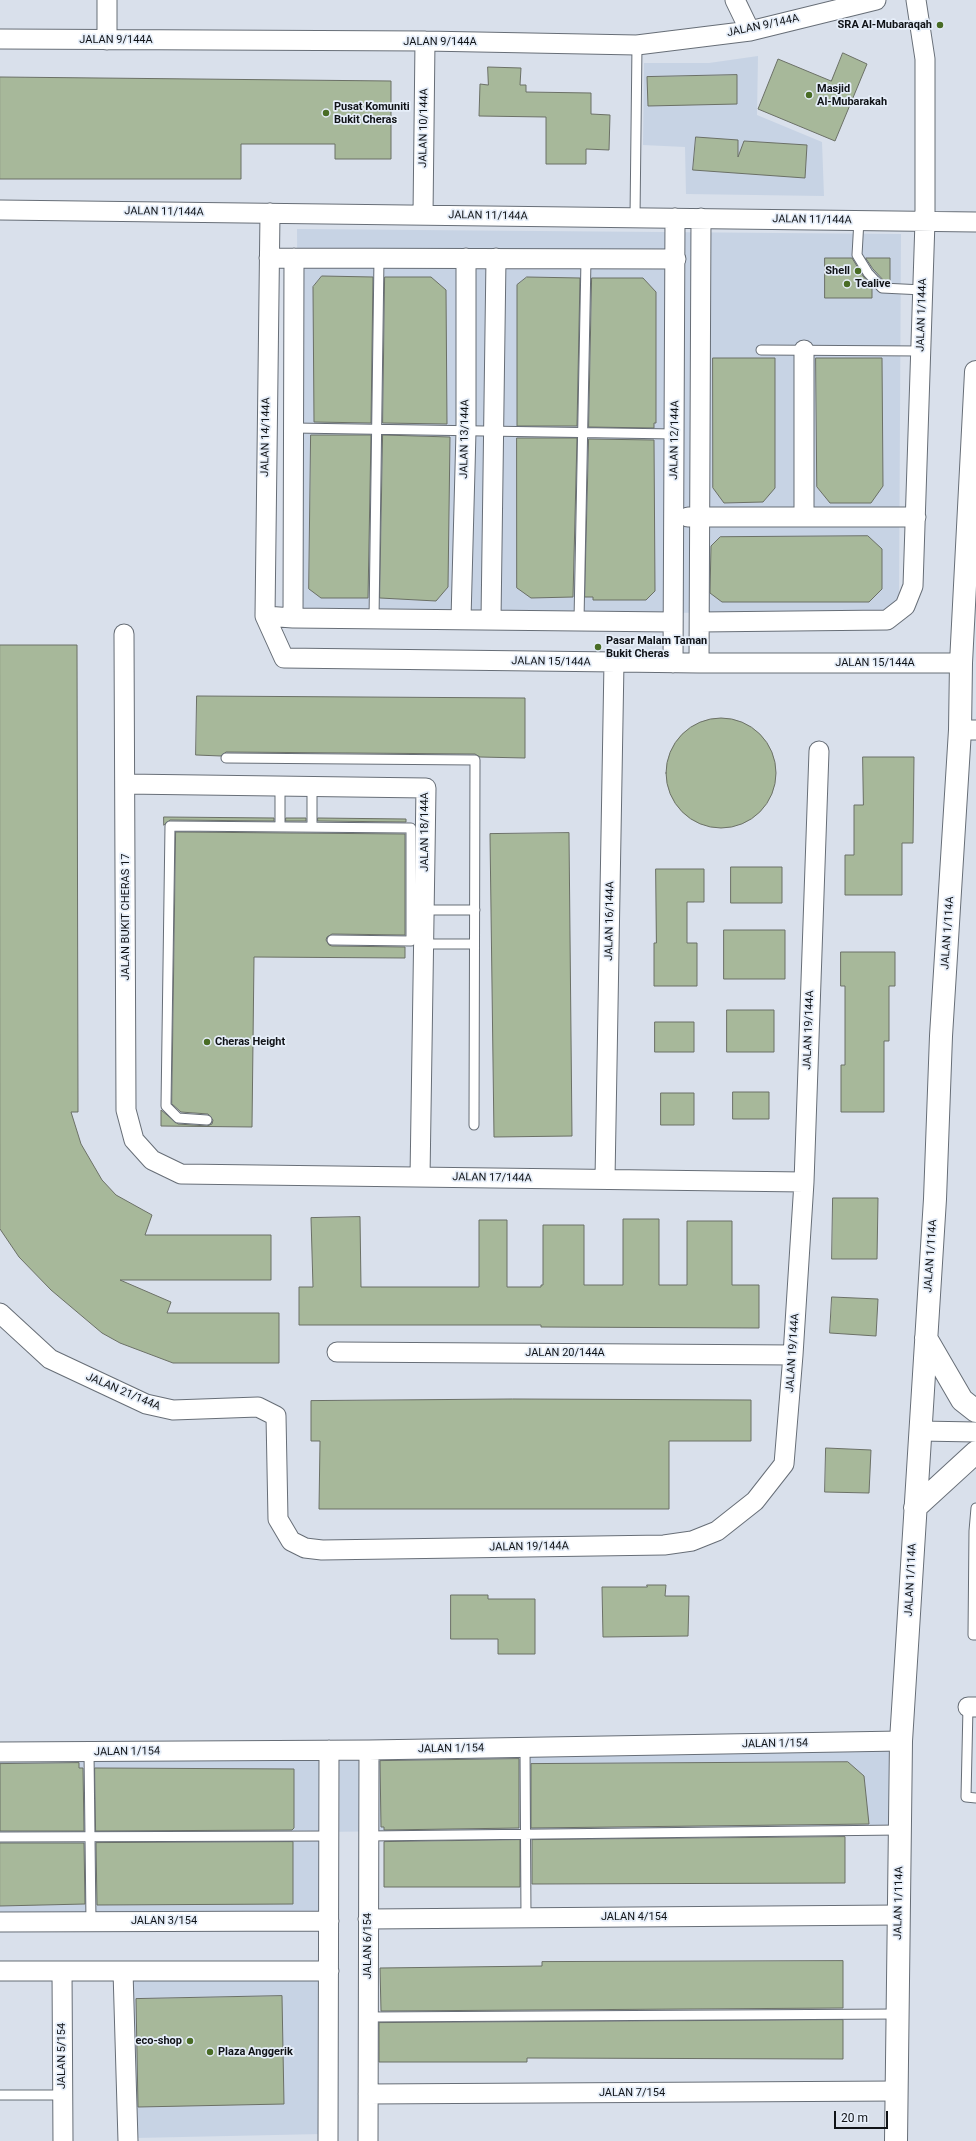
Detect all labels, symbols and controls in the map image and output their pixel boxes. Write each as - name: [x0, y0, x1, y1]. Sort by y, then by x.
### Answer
- street label: JALAN 9/144A: [726, 12, 800, 40]
- place label: SRA Al-Mubaraqah: [838, 18, 932, 32]
- marker: SRA Al-Mubaraqah: [935, 20, 945, 30]
- street label: JALAN 9/144A: [79, 33, 153, 47]
- street label: JALAN 9/144A: [403, 35, 477, 49]
- place label: Masjid Al-Mubarakah: [817, 82, 887, 108]
- street label: JALAN 10/144A: [417, 88, 431, 168]
- marker: Masjid Al-Mubarakah: [804, 90, 814, 100]
- place label: Pusat Komuniti Bukit Cheras: [334, 100, 410, 126]
- marker: Pusat Komuniti Bukit Cheras: [321, 108, 331, 118]
- street label: JALAN 11/144A: [124, 205, 204, 219]
- street label: JALAN 11/144A: [448, 209, 528, 223]
- street label: JALAN 11/144A: [772, 213, 852, 227]
- place label: Shell: [825, 264, 850, 278]
- marker: Shell: [853, 266, 863, 276]
- place label: Tealive: [855, 277, 890, 291]
- street label: JALAN 1/144A: [914, 278, 930, 352]
- marker: Tealive: [842, 279, 852, 289]
- street label: JALAN 14/144A: [259, 397, 273, 477]
- street label: JALAN 13/144A: [458, 399, 472, 479]
- street label: JALAN 12/144A: [668, 400, 682, 480]
- place label: Pasar Malam Taman Bukit Cheras: [606, 634, 707, 660]
- marker: Pasar Malam Taman Bukit Cheras: [593, 642, 603, 652]
- street label: JALAN 15/144A: [511, 655, 591, 669]
- street label: JALAN 15/144A: [835, 656, 915, 670]
- street label: JALAN 18/144A: [418, 792, 432, 872]
- street label: JALAN BUKIT CHERAS 17: [119, 854, 133, 980]
- street label: JALAN 16/144A: [603, 881, 617, 961]
- street label: JALAN 1/114A: [939, 896, 957, 970]
- street label: JALAN 19/144A: [801, 990, 817, 1070]
- place label: Cheras Height: [215, 1035, 285, 1049]
- marker: Cheras Height: [202, 1037, 212, 1047]
- street label: JALAN 17/144A: [452, 1171, 532, 1185]
- street label: JALAN 1/114A: [922, 1219, 940, 1293]
- street label: JALAN 19/144A: [784, 1313, 802, 1393]
- street label: JALAN 20/144A: [525, 1346, 605, 1360]
- street label: JALAN 21/144A: [84, 1370, 162, 1414]
- street label: JALAN 19/144A: [489, 1540, 569, 1554]
- street label: JALAN 1/114A: [902, 1543, 920, 1617]
- street label: JALAN 1/154: [742, 1737, 808, 1751]
- street label: JALAN 1/154: [418, 1742, 484, 1756]
- street label: JALAN 1/154: [94, 1745, 160, 1759]
- street label: JALAN 1/114A: [892, 1866, 906, 1940]
- street label: JALAN 4/154: [601, 1910, 667, 1924]
- street label: JALAN 6/154: [361, 1913, 375, 1979]
- street label: JALAN 3/154: [131, 1914, 197, 1928]
- street label: JALAN 5/154: [55, 2023, 69, 2089]
- place label: eco-shop: [136, 2034, 182, 2048]
- marker: eco-shop: [185, 2036, 195, 2046]
- place label: Plaza Anggerik: [218, 2045, 293, 2059]
- marker: Plaza Anggerik: [205, 2047, 215, 2057]
- street label: JALAN 7/154: [599, 2086, 665, 2100]
- scale bar: [836, 2103, 890, 2129]
- text: 20 m: [841, 2111, 868, 2125]

